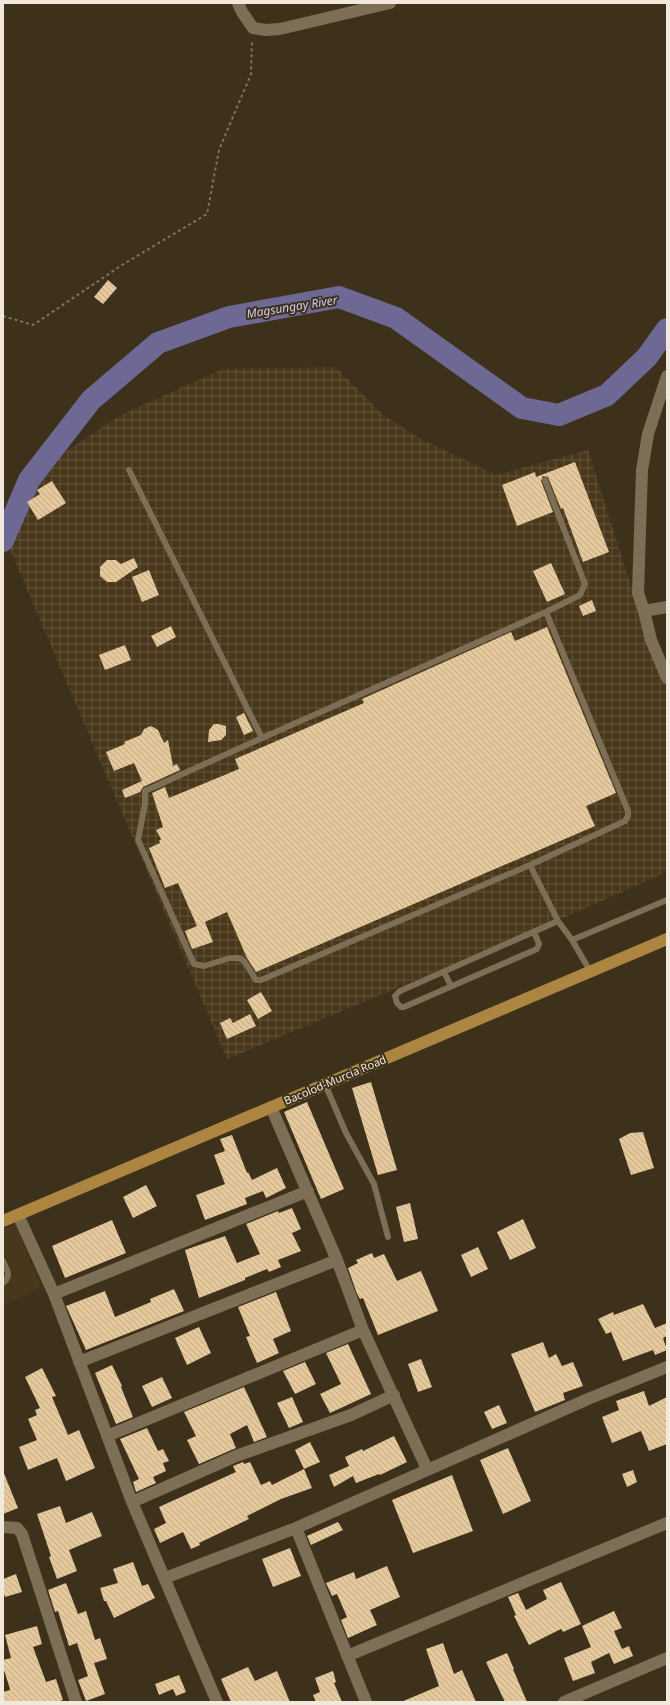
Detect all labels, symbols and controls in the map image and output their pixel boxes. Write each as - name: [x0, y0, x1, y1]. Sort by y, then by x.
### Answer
- water label: Magsungay River: [245, 291, 340, 322]
- street label: Bacolod-Murcia Road: [281, 1051, 388, 1108]

